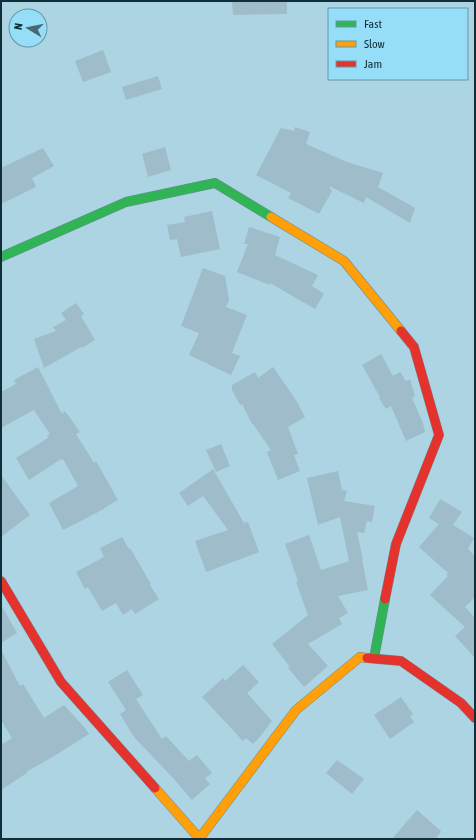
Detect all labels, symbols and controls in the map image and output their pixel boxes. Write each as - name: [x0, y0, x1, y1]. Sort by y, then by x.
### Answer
- north arrow: [8, 8, 48, 48]
- legend: [328, 8, 468, 80]
- text: Fast: [364, 17, 382, 31]
- text: N: [12, 22, 25, 31]
- text: Slow: [364, 37, 385, 51]
- text: Jam: [364, 57, 382, 71]

